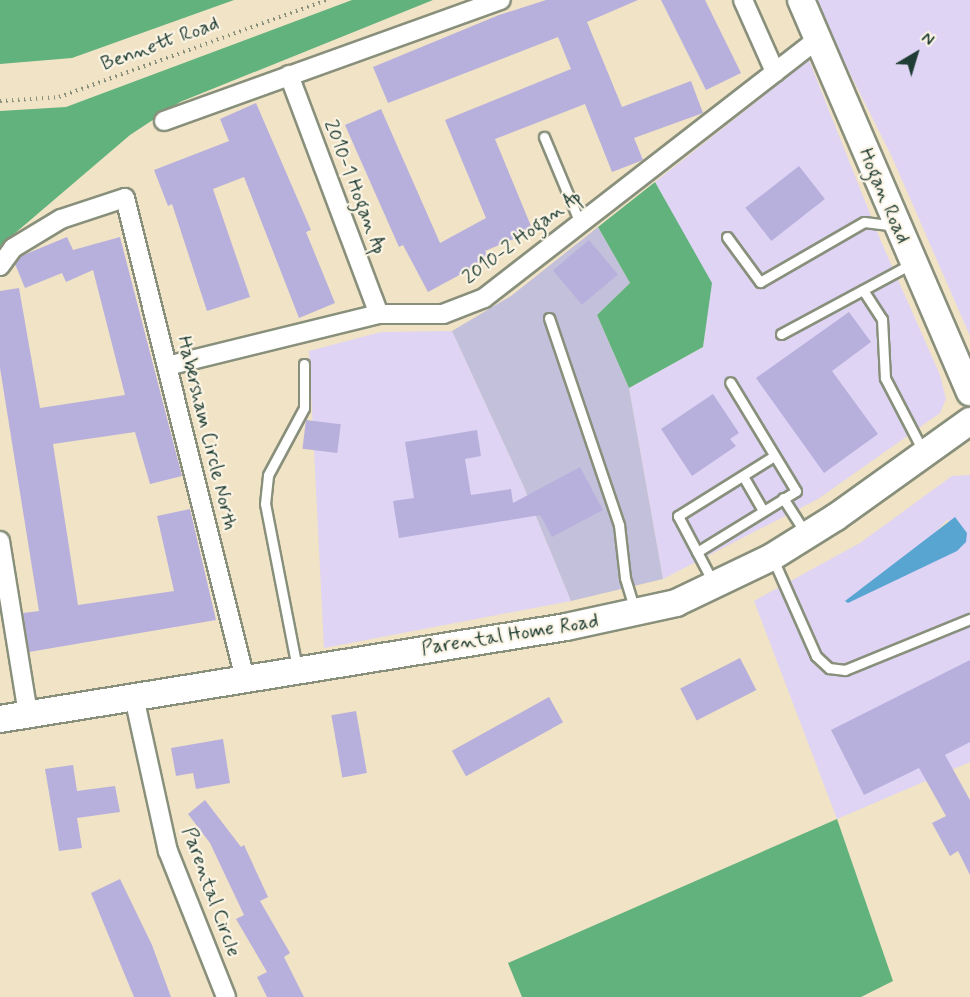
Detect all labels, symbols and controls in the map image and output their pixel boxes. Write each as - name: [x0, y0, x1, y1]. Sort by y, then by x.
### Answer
- street label: Bennett Road: [98, 12, 222, 76]
- north arrow: [886, 24, 946, 84]
- text: N: [917, 28, 938, 51]
- street label: 2010-1 Hogan Ap: [318, 116, 392, 258]
- street label: Hogan Road: [853, 144, 915, 248]
- street label: 2010-2 Hogan Ap: [458, 184, 586, 290]
- street label: Habersham Circle North: [171, 333, 243, 533]
- street label: Parental Home Road: [418, 609, 602, 661]
- street label: Parental Circle: [176, 823, 246, 961]

